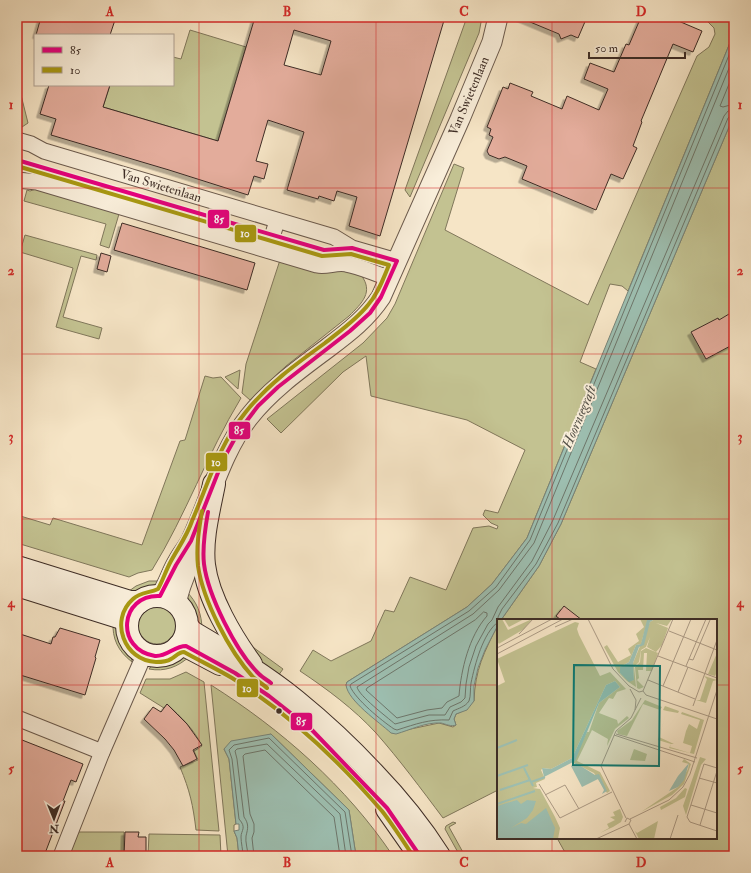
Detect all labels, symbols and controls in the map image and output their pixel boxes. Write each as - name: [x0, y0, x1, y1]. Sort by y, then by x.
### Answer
- text: A: [105, 4, 115, 20]
- text: B: [283, 4, 291, 20]
- text: C: [459, 4, 469, 20]
- text: D: [636, 4, 647, 20]
- legend: [34, 34, 174, 86]
- scale bar: [589, 34, 685, 60]
- text: 50 m: [595, 41, 619, 56]
- text: 85: [70, 43, 82, 58]
- street label: Van Swietenlaan: [445, 54, 493, 138]
- text: 10: [70, 63, 80, 78]
- text: 1: [9, 97, 14, 113]
- text: 1: [738, 97, 743, 113]
- street label: Van Swietenlaan: [119, 166, 204, 206]
- line badge: 85: [207, 209, 230, 229]
- text: 85: [214, 213, 224, 226]
- line badge: 10: [234, 224, 257, 243]
- text: 10: [240, 227, 250, 240]
- text: 2: [8, 263, 15, 279]
- text: 2: [737, 263, 744, 279]
- water label: Hoornsegraft: [558, 382, 600, 452]
- line badge: 85: [228, 421, 251, 440]
- text: 85: [234, 424, 244, 437]
- text: 3: [9, 429, 14, 445]
- text: 3: [738, 429, 743, 445]
- line badge: 10: [205, 452, 228, 472]
- text: 10: [211, 456, 221, 469]
- text: 4: [6, 595, 15, 611]
- text: 4: [735, 595, 744, 611]
- inset map: [497, 619, 717, 839]
- line badge: 10: [236, 678, 259, 698]
- text: 10: [242, 682, 252, 695]
- unlabelled marker: [274, 706, 284, 716]
- line badge: 85: [290, 712, 313, 731]
- text: 85: [296, 715, 306, 728]
- text: 5: [8, 761, 14, 777]
- text: 5: [737, 761, 743, 777]
- north arrow: [34, 799, 74, 839]
- text: N: [48, 822, 60, 835]
- text: A: [105, 855, 115, 871]
- text: B: [283, 855, 291, 871]
- text: C: [459, 855, 469, 871]
- text: D: [636, 855, 647, 871]

